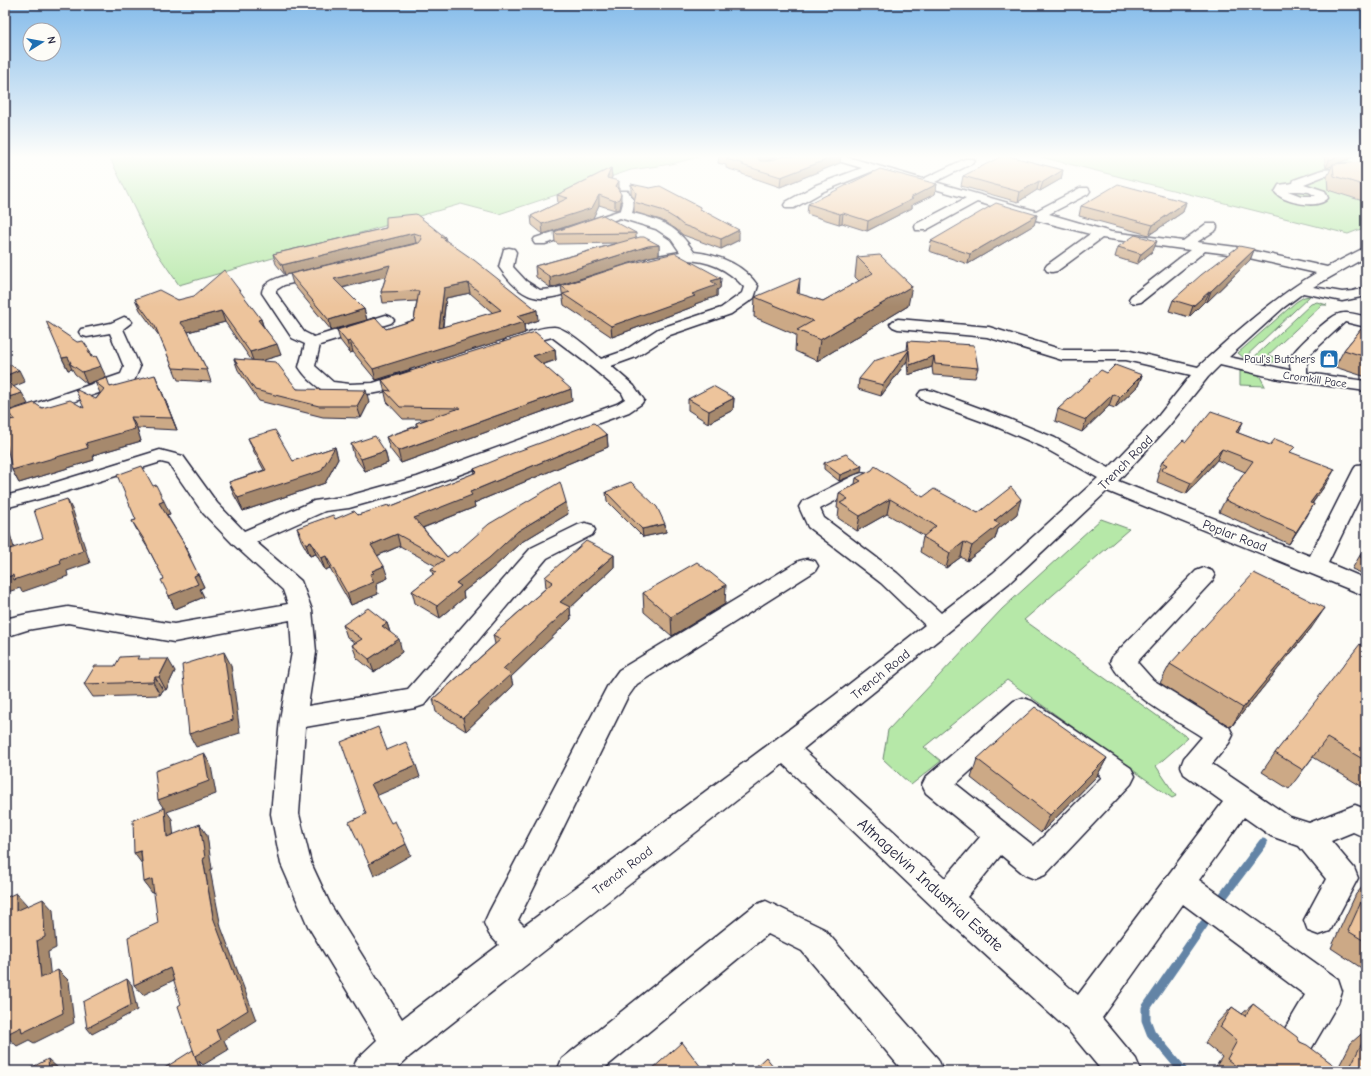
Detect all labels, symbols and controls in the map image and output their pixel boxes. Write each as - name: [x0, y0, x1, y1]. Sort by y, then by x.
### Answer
- north arrow: [22, 22, 62, 62]
- text: N: [44, 35, 58, 45]
- shop icon: Paul's Butchers: [1318, 348, 1340, 370]
- place label: Paul's Butchers: [1244, 353, 1315, 366]
- street label: Cromkill Pace: [1282, 369, 1348, 390]
- street label: Trench Road: [1095, 432, 1156, 493]
- street label: Poplar Road: [1201, 516, 1269, 555]
- street label: Trench Road: [848, 646, 913, 703]
- street label: Altnagelvin Industrial Estate: [854, 815, 1007, 955]
- street label: Trench Road: [589, 843, 655, 898]

